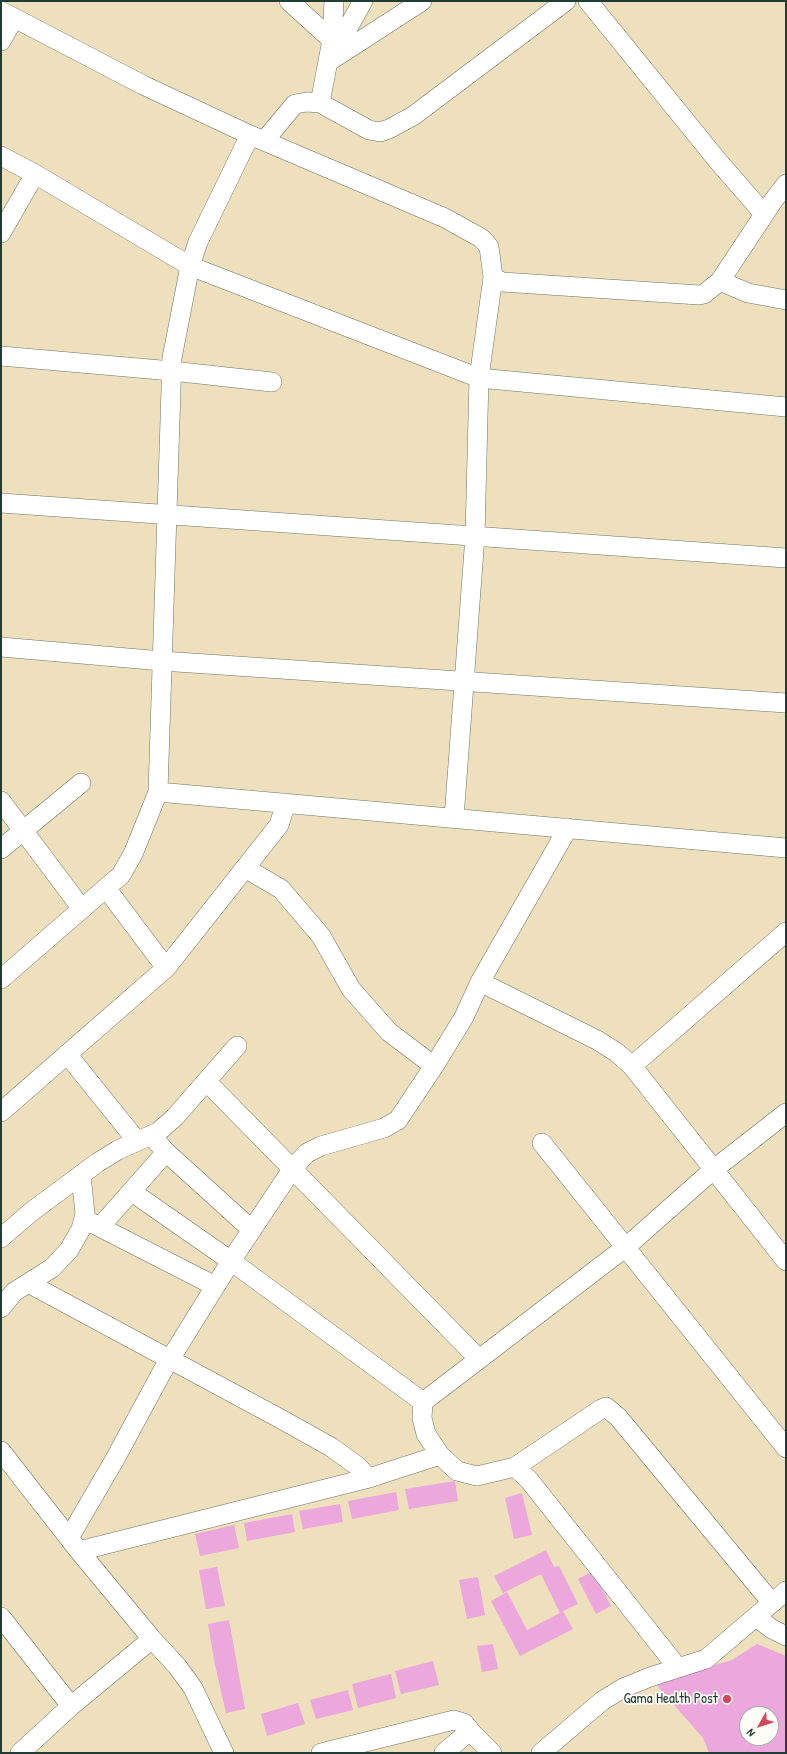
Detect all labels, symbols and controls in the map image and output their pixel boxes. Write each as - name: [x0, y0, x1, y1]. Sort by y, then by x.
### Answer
- place label: Gama Health Post: [623, 1690, 718, 1708]
- marker: Gama Health Post: [721, 1693, 733, 1705]
- north arrow: [739, 1706, 779, 1746]
- text: N: [743, 1726, 758, 1740]

